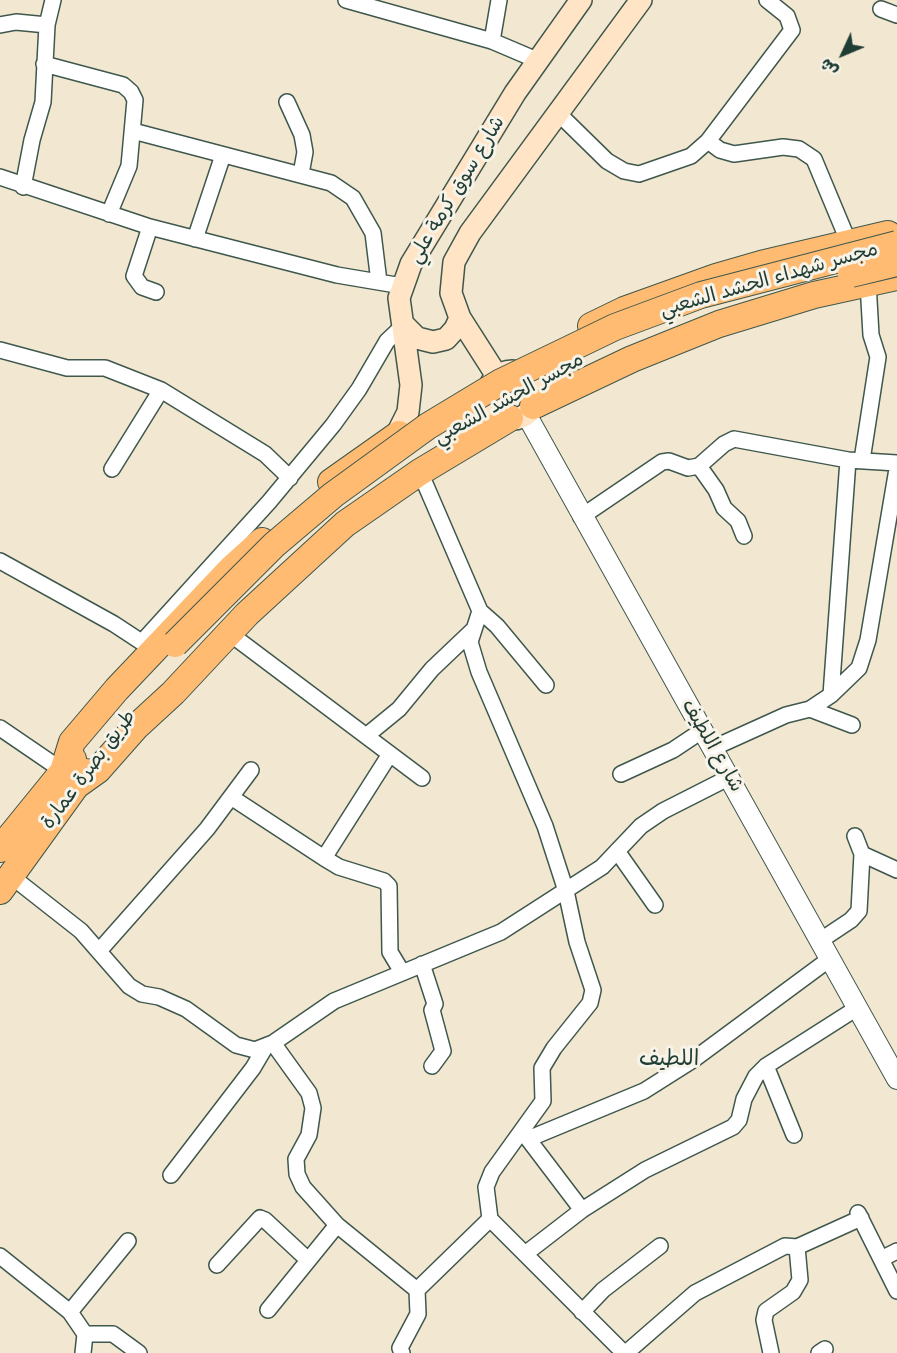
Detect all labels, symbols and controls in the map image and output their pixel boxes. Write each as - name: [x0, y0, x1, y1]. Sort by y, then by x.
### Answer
- north arrow: [813, 24, 873, 84]
- text: ش: [817, 54, 843, 80]
- street label: شارع سوق كرمة علي: [404, 112, 510, 268]
- street label: مجسر شهداء الحشد الشعبي: [657, 237, 881, 323]
- street label: مجسر الحشد الشعبي: [430, 348, 588, 450]
- street label: شارع اللطيف: [676, 695, 748, 797]
- street label: طريق بصرة عمارة: [36, 706, 142, 834]
- district label: اللطيف: [639, 1046, 699, 1072]

